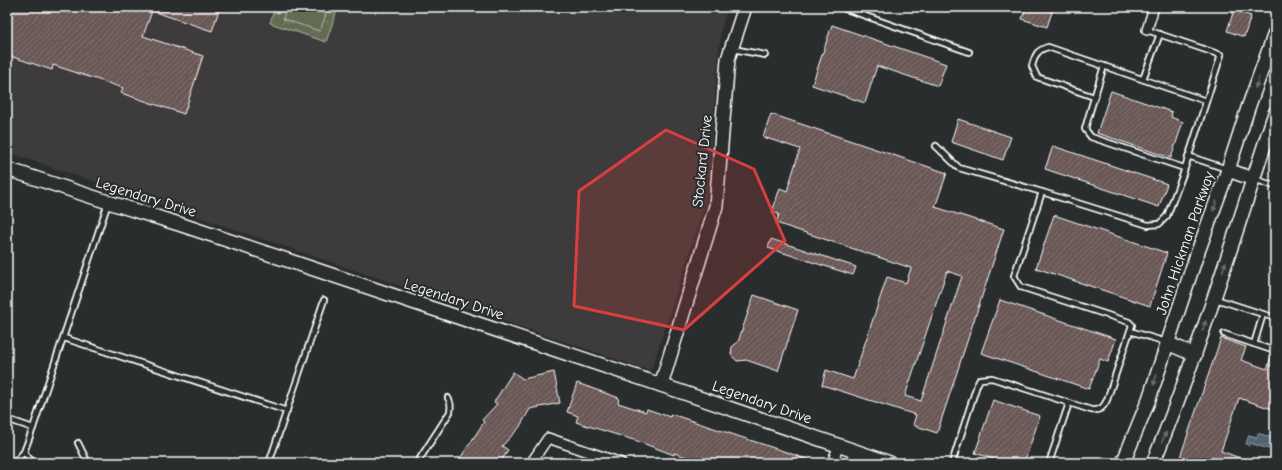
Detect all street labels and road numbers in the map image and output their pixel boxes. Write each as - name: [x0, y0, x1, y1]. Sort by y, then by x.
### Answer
- street label: Stockard Drive: [688, 113, 716, 208]
- street label: John Hickman Parkway: [1152, 169, 1218, 317]
- street label: Legendary Drive: [94, 173, 199, 221]
- street label: Legendary Drive: [402, 274, 507, 324]
- street label: Legendary Drive: [710, 377, 815, 428]

